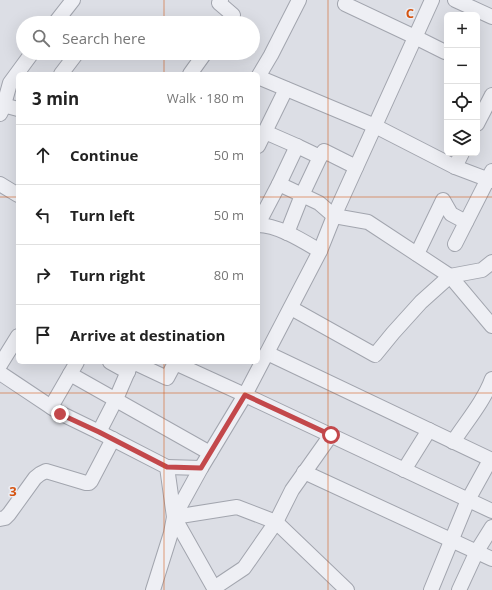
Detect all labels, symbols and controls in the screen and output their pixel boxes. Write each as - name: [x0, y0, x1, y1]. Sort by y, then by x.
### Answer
- text: C: [406, 4, 414, 22]
- map controls: [444, 12, 480, 156]
- button: +: [444, 12, 480, 48]
- search box: [16, 16, 260, 60]
- icon: search: [30, 27, 52, 49]
- text: Search here: [62, 28, 146, 48]
- button: −: [444, 48, 480, 84]
- button: locate: [444, 84, 480, 120]
- text: 3 min: [32, 87, 79, 110]
- text: Walk · 180 m: [167, 89, 244, 107]
- button: layers: [444, 120, 480, 156]
- icon: ahead: [32, 144, 54, 166]
- text: Continue: [70, 145, 138, 165]
- text: 50 m: [214, 146, 244, 164]
- icon: left: [32, 204, 54, 226]
- text: Turn left: [70, 205, 135, 225]
- text: 50 m: [214, 206, 244, 224]
- icon: right: [32, 264, 54, 286]
- text: Turn right: [70, 265, 145, 285]
- text: 80 m: [214, 266, 244, 284]
- icon: arrive: [32, 324, 54, 346]
- text: Arrive at destination: [70, 325, 225, 345]
- route end: [51, 405, 69, 423]
- route start: [322, 426, 340, 444]
- text: 3: [9, 482, 17, 500]

